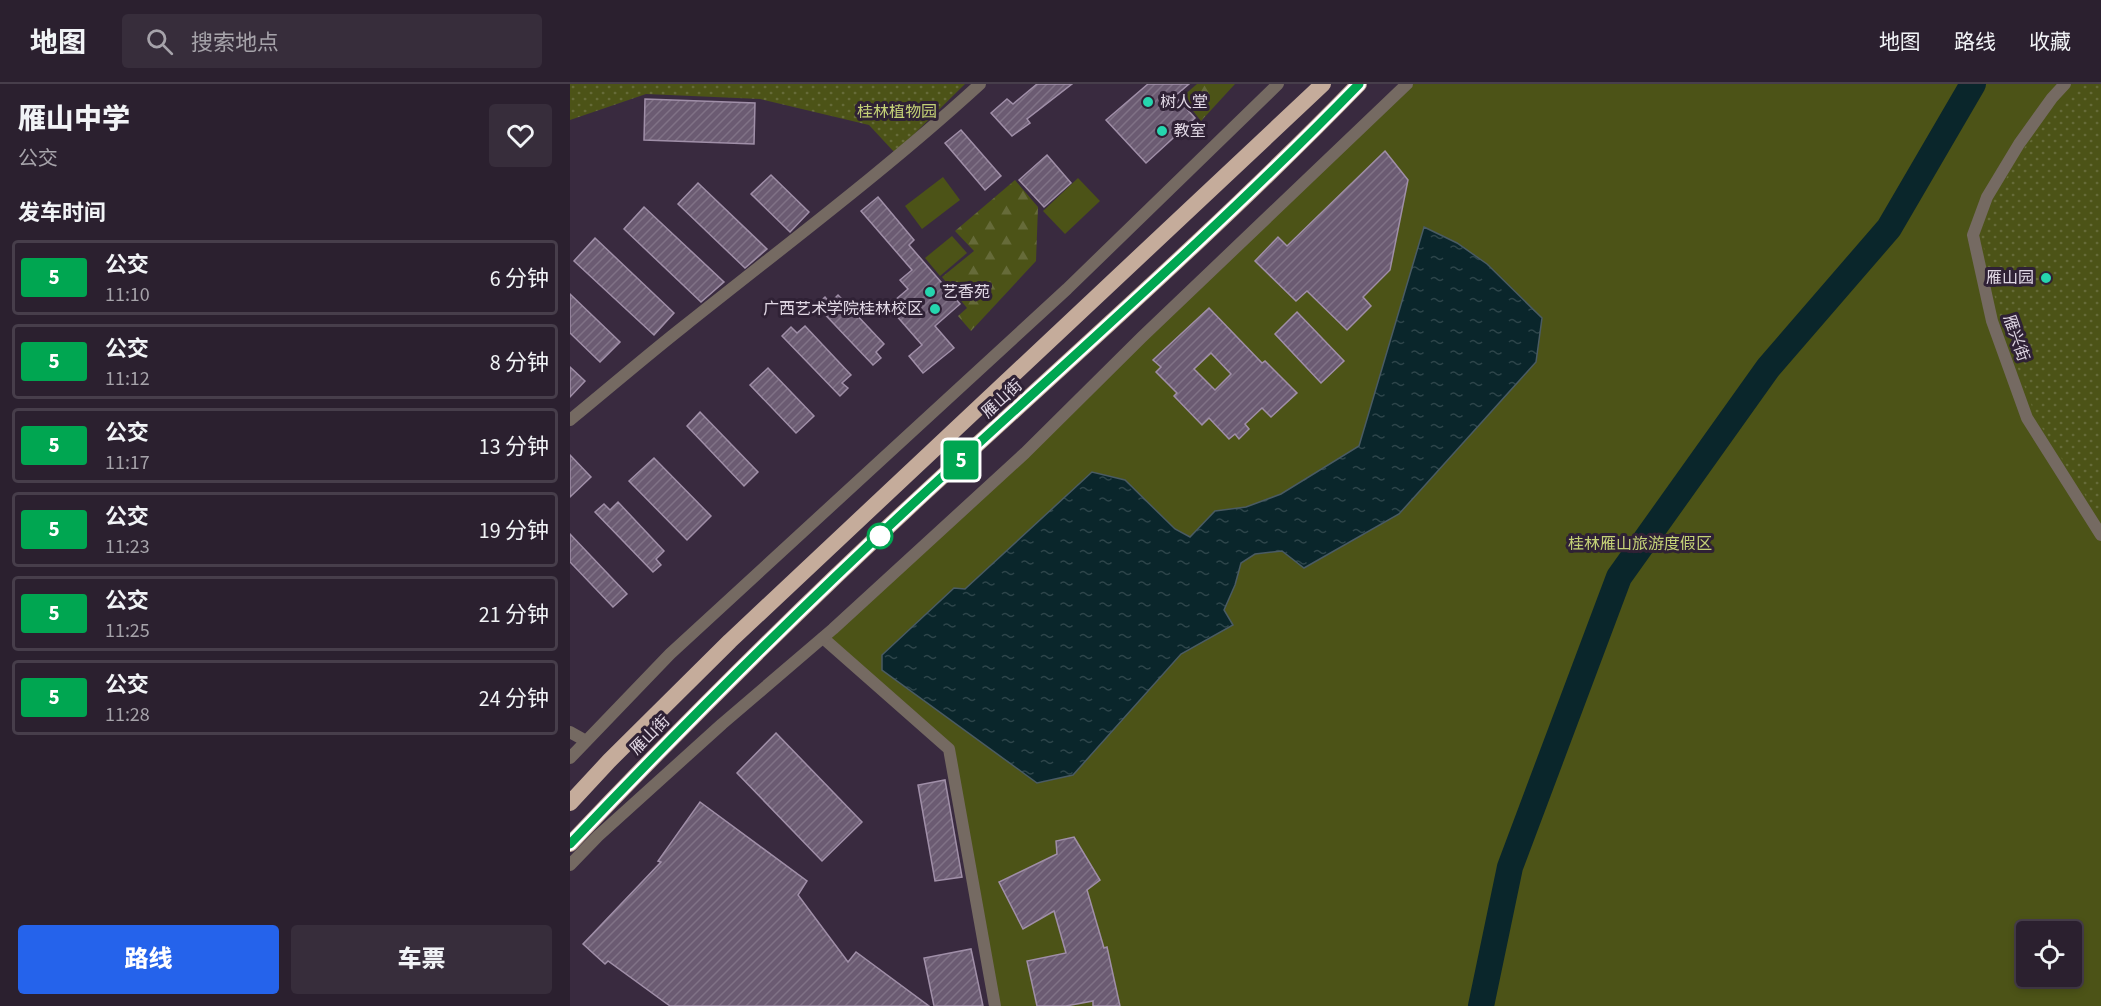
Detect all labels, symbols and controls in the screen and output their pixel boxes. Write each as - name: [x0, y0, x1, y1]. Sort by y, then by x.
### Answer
- search box: [122, 14, 542, 68]
- text: 地图: [30, 23, 86, 63]
- icon: search: [143, 25, 176, 58]
- text: 搜索地点: [191, 27, 279, 59]
- text: 地图: [1879, 27, 1921, 57]
- text: 路线: [1954, 27, 1996, 57]
- text: 收藏: [2029, 27, 2071, 57]
- place label: 树人堂: [1160, 91, 1208, 113]
- marker: 树人堂: [1141, 95, 1155, 109]
- text: 雁山中学: [18, 99, 130, 139]
- park label: 桂林植物园: [857, 101, 937, 123]
- button: heart: [489, 104, 552, 167]
- place label: 教室: [1174, 120, 1206, 142]
- marker: 教室: [1155, 124, 1169, 138]
- text: 公交: [18, 145, 58, 173]
- text: 发车时间: [18, 197, 106, 229]
- text: 公交: [105, 249, 149, 281]
- text: 5: [48, 262, 60, 292]
- text: 6 分钟: [490, 263, 549, 295]
- place label: 雁山园: [1986, 267, 2034, 289]
- marker: 雁山园: [2039, 271, 2053, 285]
- text: 11:10: [105, 281, 150, 309]
- place label: 艺香苑: [942, 281, 990, 303]
- marker: 艺香苑: [923, 285, 937, 299]
- place label: 广西艺术学院桂林校区: [763, 298, 923, 320]
- marker: 广西艺术学院桂林校区: [928, 302, 942, 316]
- street label: 雁兴街: [1998, 312, 2034, 364]
- text: 公交: [105, 333, 149, 365]
- text: 5: [48, 346, 60, 376]
- text: 8 分钟: [490, 347, 549, 379]
- text: 11:12: [105, 365, 150, 393]
- street label: 雁山街: [977, 375, 1027, 423]
- text: 公交: [105, 417, 149, 449]
- text: 5: [48, 430, 60, 460]
- text: 13 分钟: [479, 431, 549, 463]
- line badge: 5: [942, 440, 980, 479]
- text: 5: [955, 445, 967, 475]
- text: 11:17: [105, 449, 150, 477]
- text: 公交: [105, 501, 149, 533]
- text: 5: [48, 514, 60, 544]
- text: 19 分钟: [479, 515, 549, 547]
- unlabelled marker: [867, 523, 893, 549]
- text: 11:23: [105, 533, 150, 561]
- park label: 桂林雁山旅游度假区: [1568, 533, 1712, 555]
- text: 公交: [105, 585, 149, 617]
- text: 5: [48, 598, 60, 628]
- text: 21 分钟: [479, 599, 549, 631]
- text: 11:25: [105, 617, 150, 645]
- text: 公交: [105, 669, 149, 701]
- text: 5: [48, 682, 60, 712]
- text: 24 分钟: [479, 683, 549, 715]
- text: 11:28: [105, 701, 150, 729]
- street label: 雁山街: [625, 710, 675, 760]
- map controls: [2016, 921, 2082, 987]
- button: locate: [2016, 921, 2082, 987]
- button: 路线: [18, 925, 279, 994]
- button: 车票: [291, 925, 552, 994]

